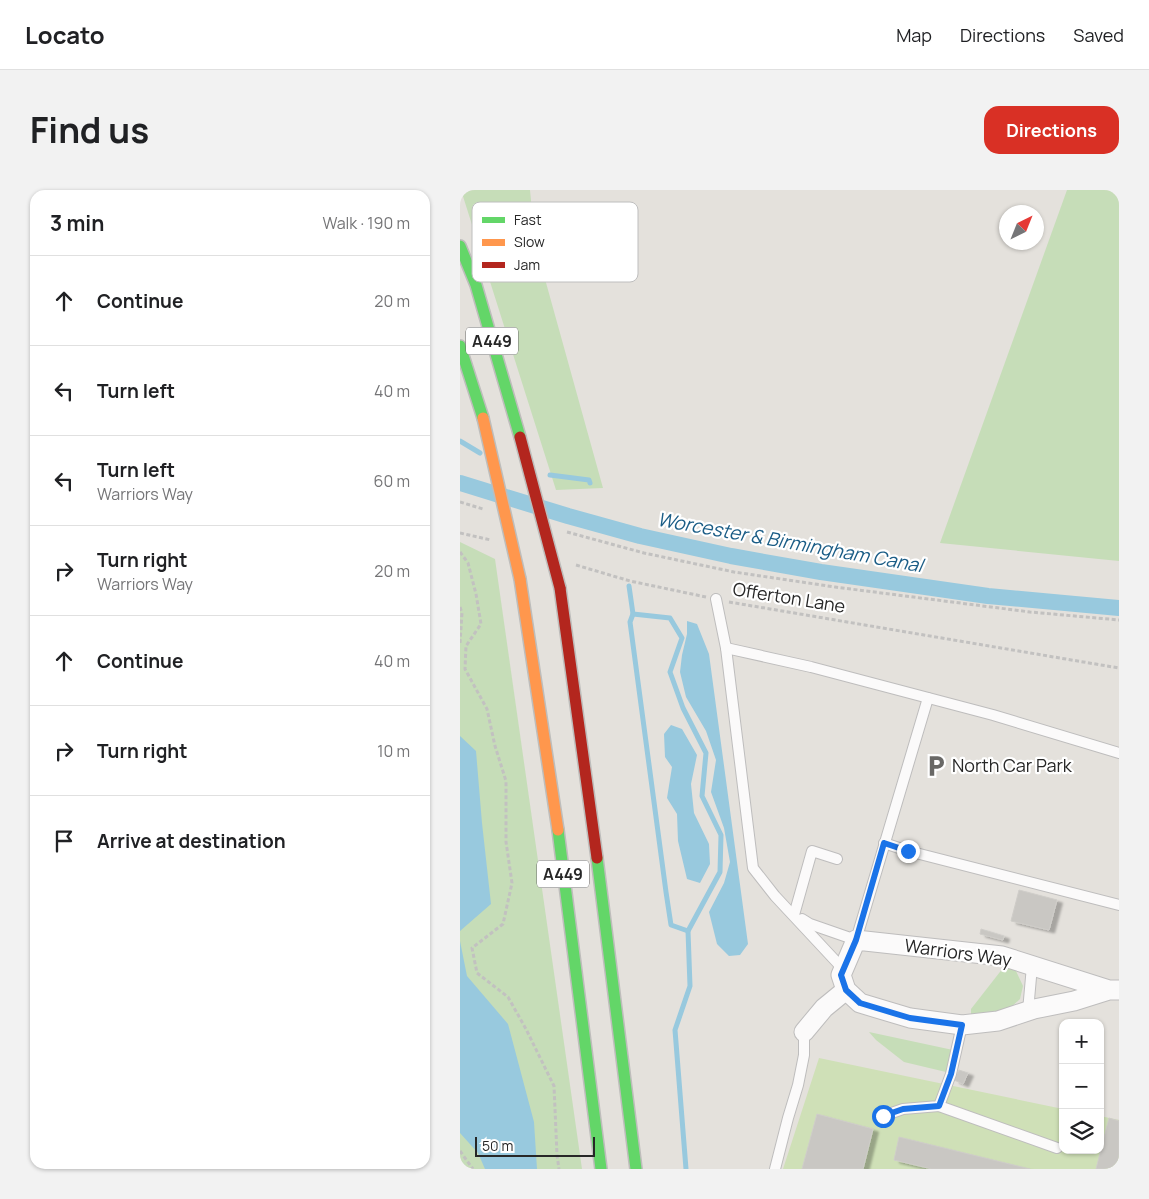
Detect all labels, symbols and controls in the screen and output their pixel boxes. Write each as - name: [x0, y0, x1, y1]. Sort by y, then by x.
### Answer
- text: Locato: [25, 18, 105, 51]
- text: Map: [896, 23, 932, 47]
- text: Directions: [960, 23, 1045, 47]
- text: Saved: [1073, 23, 1124, 47]
- text: Find us: [30, 106, 149, 154]
- button: Directions: [984, 106, 1119, 154]
- legend: [472, 202, 638, 282]
- north arrow: [999, 205, 1044, 250]
- text: 3 min: [50, 209, 104, 237]
- text: Fast: [514, 210, 542, 229]
- text: Walk · 190 m: [322, 212, 410, 234]
- text: Slow: [514, 232, 545, 251]
- text: Jam: [514, 255, 540, 274]
- icon: ahead: [50, 287, 78, 315]
- text: Continue: [97, 288, 183, 314]
- text: 20 m: [374, 290, 410, 312]
- road number: A449: [466, 328, 518, 354]
- icon: left: [50, 377, 78, 405]
- text: Turn left: [97, 378, 175, 404]
- text: 40 m: [374, 380, 410, 402]
- text: Turn left: [97, 457, 175, 483]
- icon: left: [50, 467, 78, 495]
- text: 60 m: [374, 470, 410, 492]
- text: Warriors Way: [97, 483, 193, 505]
- water label: Worcester & Birmingham Canal: [655, 506, 927, 579]
- text: Turn right: [97, 547, 187, 573]
- icon: right: [50, 557, 78, 585]
- text: 20 m: [374, 560, 410, 582]
- text: Warriors Way: [97, 573, 193, 595]
- street label: Offerton Lane: [731, 576, 847, 618]
- icon: ahead: [50, 647, 78, 675]
- text: Continue: [97, 648, 183, 674]
- text: 40 m: [374, 650, 410, 672]
- icon: right: [50, 737, 78, 765]
- text: Turn right: [97, 738, 187, 764]
- text: 10 m: [377, 740, 410, 762]
- parking icon: North Car Park: [923, 753, 949, 779]
- place label: North Car Park: [952, 753, 1073, 777]
- icon: arrive: [50, 827, 78, 855]
- text: Arrive at destination: [97, 828, 286, 854]
- route end: [897, 840, 920, 863]
- road number: A449: [537, 861, 589, 888]
- street label: Warriors Way: [903, 933, 1014, 971]
- map controls: [1059, 1019, 1104, 1154]
- button: +: [1059, 1019, 1104, 1064]
- button: −: [1059, 1064, 1104, 1109]
- route start: [872, 1105, 895, 1128]
- button: layers: [1059, 1109, 1104, 1154]
- scale bar: [475, 1134, 595, 1157]
- text: 50 m: [482, 1136, 513, 1155]

